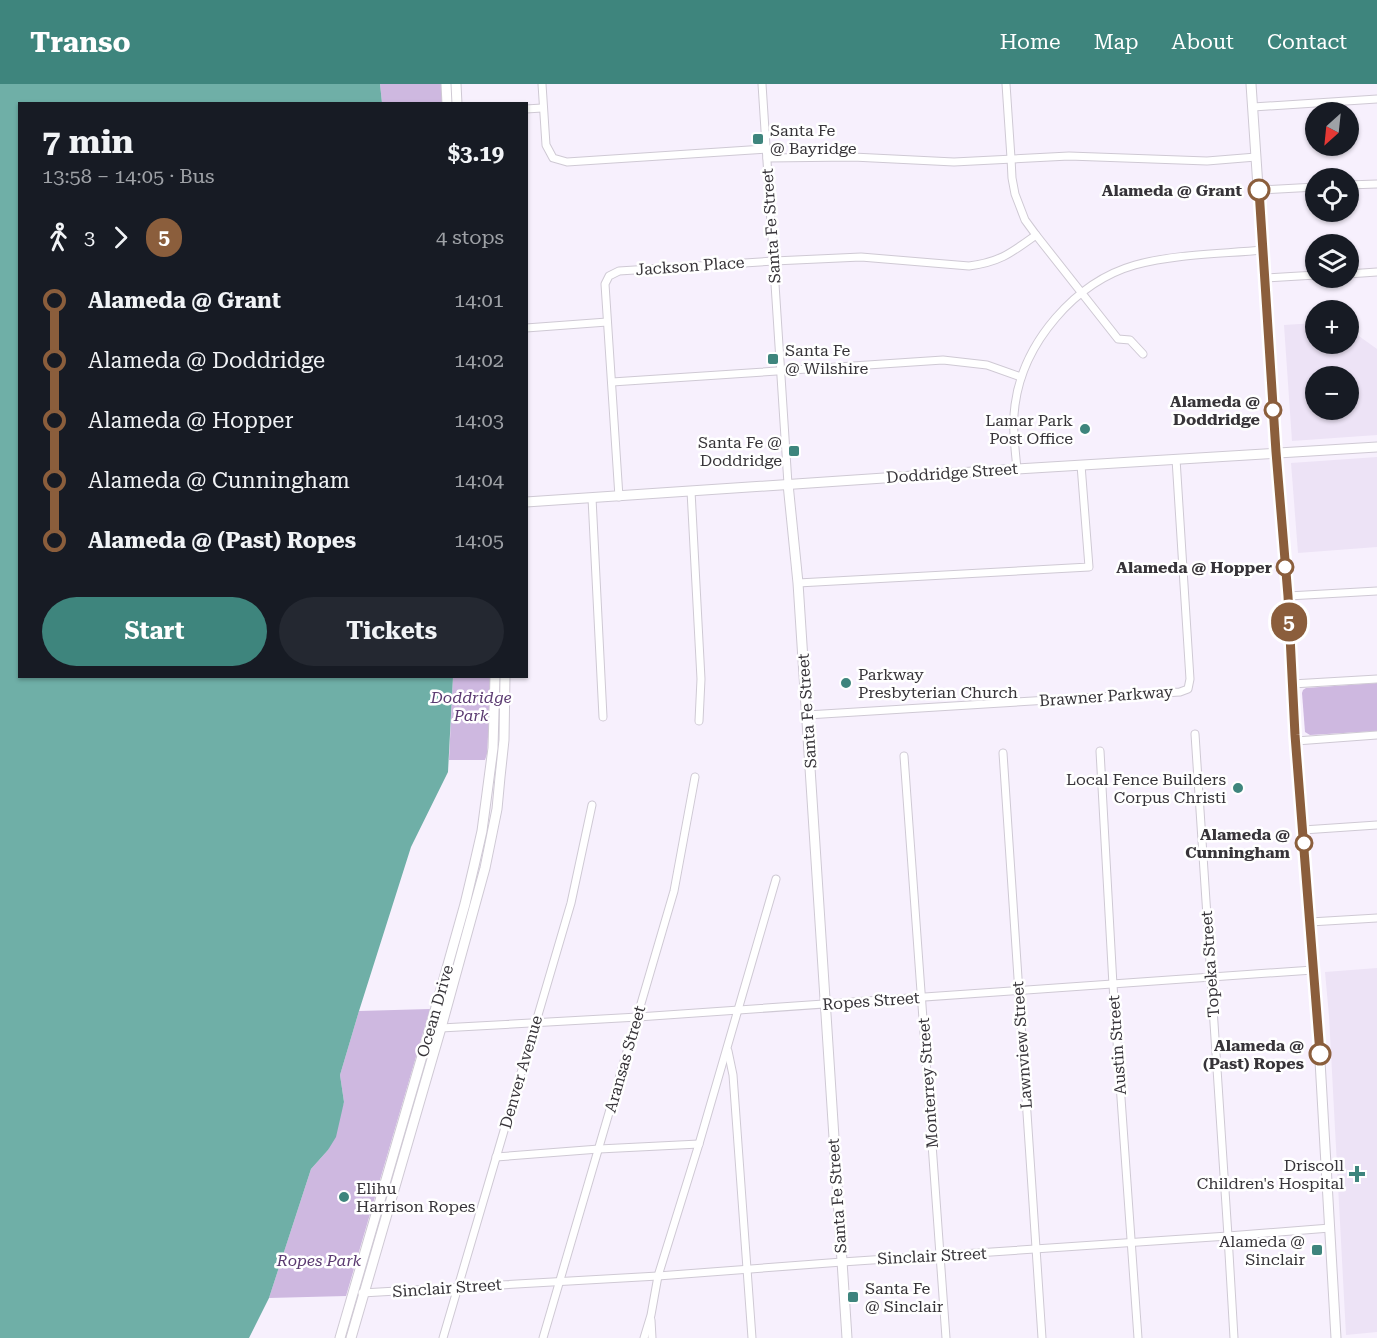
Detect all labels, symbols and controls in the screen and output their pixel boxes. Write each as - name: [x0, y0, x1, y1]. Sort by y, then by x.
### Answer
- text: Transo: [30, 26, 131, 59]
- text: Home: [1000, 30, 1061, 54]
- text: Map: [1094, 30, 1139, 54]
- text: About: [1172, 30, 1234, 54]
- text: Contact: [1267, 30, 1347, 54]
- north arrow: [1305, 102, 1359, 156]
- map controls: [1305, 102, 1359, 420]
- place label: Santa Fe @ Bayridge: [770, 121, 857, 158]
- text: 7 min: [42, 122, 134, 161]
- marker: Santa Fe @ Bayridge: [751, 132, 765, 146]
- text: $3.19: [448, 141, 504, 166]
- text: 13:58 – 14:05 · Bus: [42, 164, 214, 188]
- street label: Santa Fe Street: [758, 168, 784, 284]
- button: locate: [1305, 168, 1359, 222]
- marker: Alameda @ Grant: [1248, 179, 1270, 201]
- place label: Alameda @ Grant: [1102, 181, 1242, 200]
- icon: walk: [42, 221, 75, 254]
- icon: forward: [104, 221, 137, 254]
- text: 3: [84, 225, 95, 249]
- text: 5: [158, 225, 170, 249]
- text: 4 stops: [436, 225, 504, 249]
- button: layers: [1305, 234, 1359, 288]
- street label: Jackson Place: [635, 253, 745, 279]
- text: Alameda @ Grant: [88, 288, 281, 313]
- text: 14:01: [454, 288, 504, 312]
- button: +: [1305, 300, 1359, 354]
- place label: Santa Fe @ Wilshire: [785, 341, 868, 378]
- text: Alameda @ Doddridge: [88, 348, 325, 373]
- text: 14:02: [454, 348, 504, 372]
- marker: Santa Fe @ Wilshire: [766, 352, 780, 366]
- button: −: [1305, 366, 1359, 420]
- place label: Alameda @ Doddridge: [1170, 392, 1260, 429]
- marker: Alameda @ Doddridge: [1264, 401, 1282, 419]
- text: Alameda @ Hopper: [88, 408, 293, 433]
- text: 14:03: [454, 408, 504, 432]
- place label: Lamar Park Post Office: [985, 411, 1073, 448]
- marker: Lamar Park Post Office: [1078, 422, 1092, 436]
- place label: Santa Fe @ Doddridge: [698, 433, 782, 470]
- marker: Santa Fe @ Doddridge: [787, 444, 801, 458]
- street label: Doddridge Street: [885, 459, 1019, 487]
- text: Alameda @ Cunningham: [88, 468, 350, 493]
- text: 14:04: [454, 468, 504, 492]
- text: Alameda @ (Past) Ropes: [88, 528, 356, 553]
- text: 14:05: [454, 528, 504, 552]
- place label: Alameda @ Hopper: [1116, 558, 1272, 577]
- marker: Alameda @ Hopper: [1276, 558, 1294, 576]
- button: Start: [42, 597, 267, 666]
- button: Tickets: [279, 597, 504, 666]
- line badge: 5: [1270, 602, 1308, 642]
- text: 5: [1283, 610, 1295, 634]
- street label: Santa Fe Street: [794, 653, 820, 769]
- place label: Parkway Presbyterian Church: [858, 665, 1018, 702]
- marker: Parkway Presbyterian Church: [839, 676, 853, 690]
- street label: Brawner Parkway: [1038, 682, 1174, 710]
- park label: Doddridge Park: [429, 688, 512, 725]
- place label: Local Fence Builders Corpus Christi: [1066, 770, 1226, 807]
- marker: Local Fence Builders Corpus Christi: [1231, 781, 1245, 795]
- place label: Alameda @ Cunningham: [1185, 825, 1291, 862]
- marker: Alameda @ Cunningham: [1295, 834, 1313, 852]
- street label: Topeka Street: [1197, 910, 1223, 1018]
- street label: Ocean Drive: [413, 962, 457, 1059]
- street label: Lawnview Street: [1008, 980, 1036, 1109]
- street label: Ropes Street: [822, 988, 920, 1014]
- street label: Austin Street: [1104, 994, 1130, 1096]
- street label: Aransas Street: [601, 1003, 649, 1115]
- street label: Denver Avenue: [496, 1013, 546, 1131]
- street label: Monterrey Street: [914, 1017, 942, 1149]
- place label: Alameda @ (Past) Ropes: [1203, 1036, 1304, 1073]
- marker: Alameda @ (Past) Ropes: [1309, 1043, 1331, 1065]
- street label: Santa Fe Street: [824, 1138, 850, 1254]
- place label: Driscoll Children's Hospital: [1197, 1156, 1344, 1193]
- marker: Driscoll Children's Hospital: [1348, 1165, 1366, 1183]
- place label: Elihu Harrison Ropes: [356, 1179, 476, 1216]
- marker: Elihu Harrison Ropes: [337, 1190, 351, 1204]
- place label: Alameda @ Sinclair: [1219, 1232, 1305, 1269]
- marker: Alameda @ Sinclair: [1310, 1243, 1324, 1257]
- street label: Sinclair Street: [877, 1244, 987, 1268]
- park label: Ropes Park: [276, 1251, 362, 1270]
- street label: Sinclair Street: [392, 1275, 502, 1301]
- place label: Santa Fe @ Sinclair: [865, 1279, 944, 1316]
- marker: Santa Fe @ Sinclair: [846, 1290, 860, 1304]

